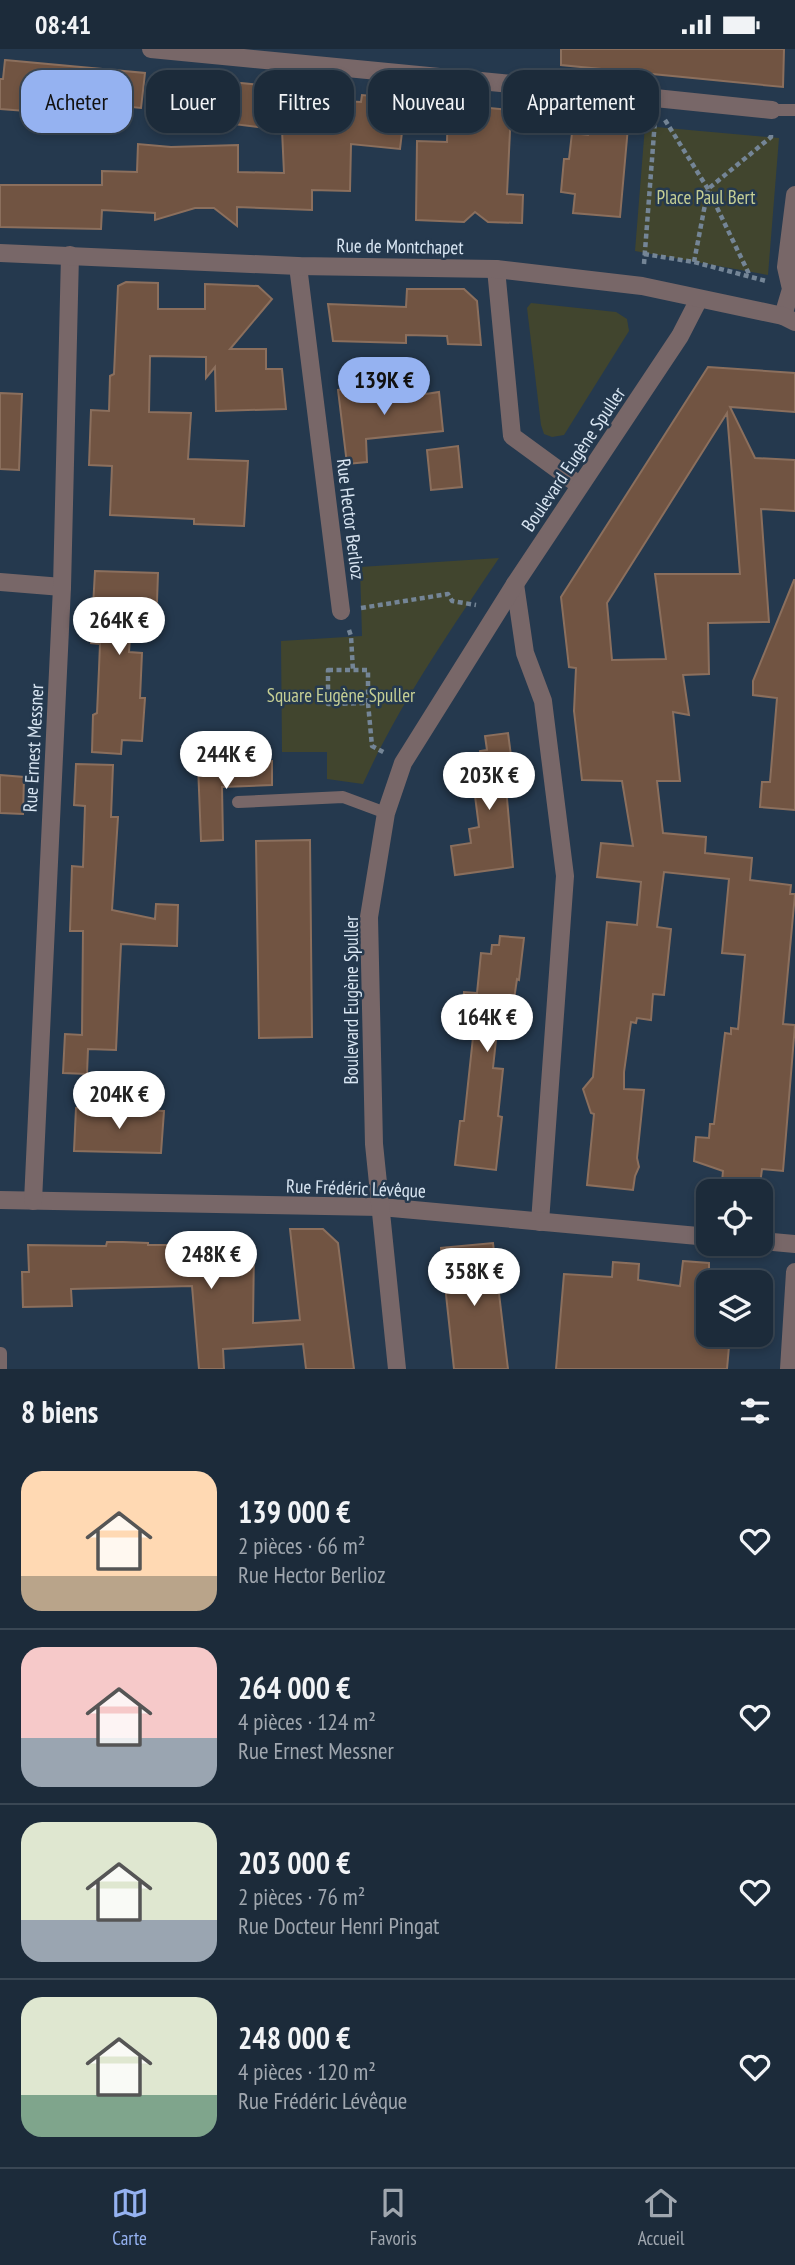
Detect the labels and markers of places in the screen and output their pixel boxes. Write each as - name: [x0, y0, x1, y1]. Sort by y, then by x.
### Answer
- pin: 139K €: [327, 357, 441, 417]
- pin: 264K €: [62, 597, 176, 657]
- pin: 244K €: [169, 731, 283, 791]
- pin: 203K €: [432, 753, 546, 812]
- pin: 164K €: [430, 995, 544, 1054]
- pin: 204K €: [62, 1072, 176, 1131]
- pin: 248K €: [154, 1231, 268, 1291]
- pin: 358K €: [417, 1249, 531, 1308]

